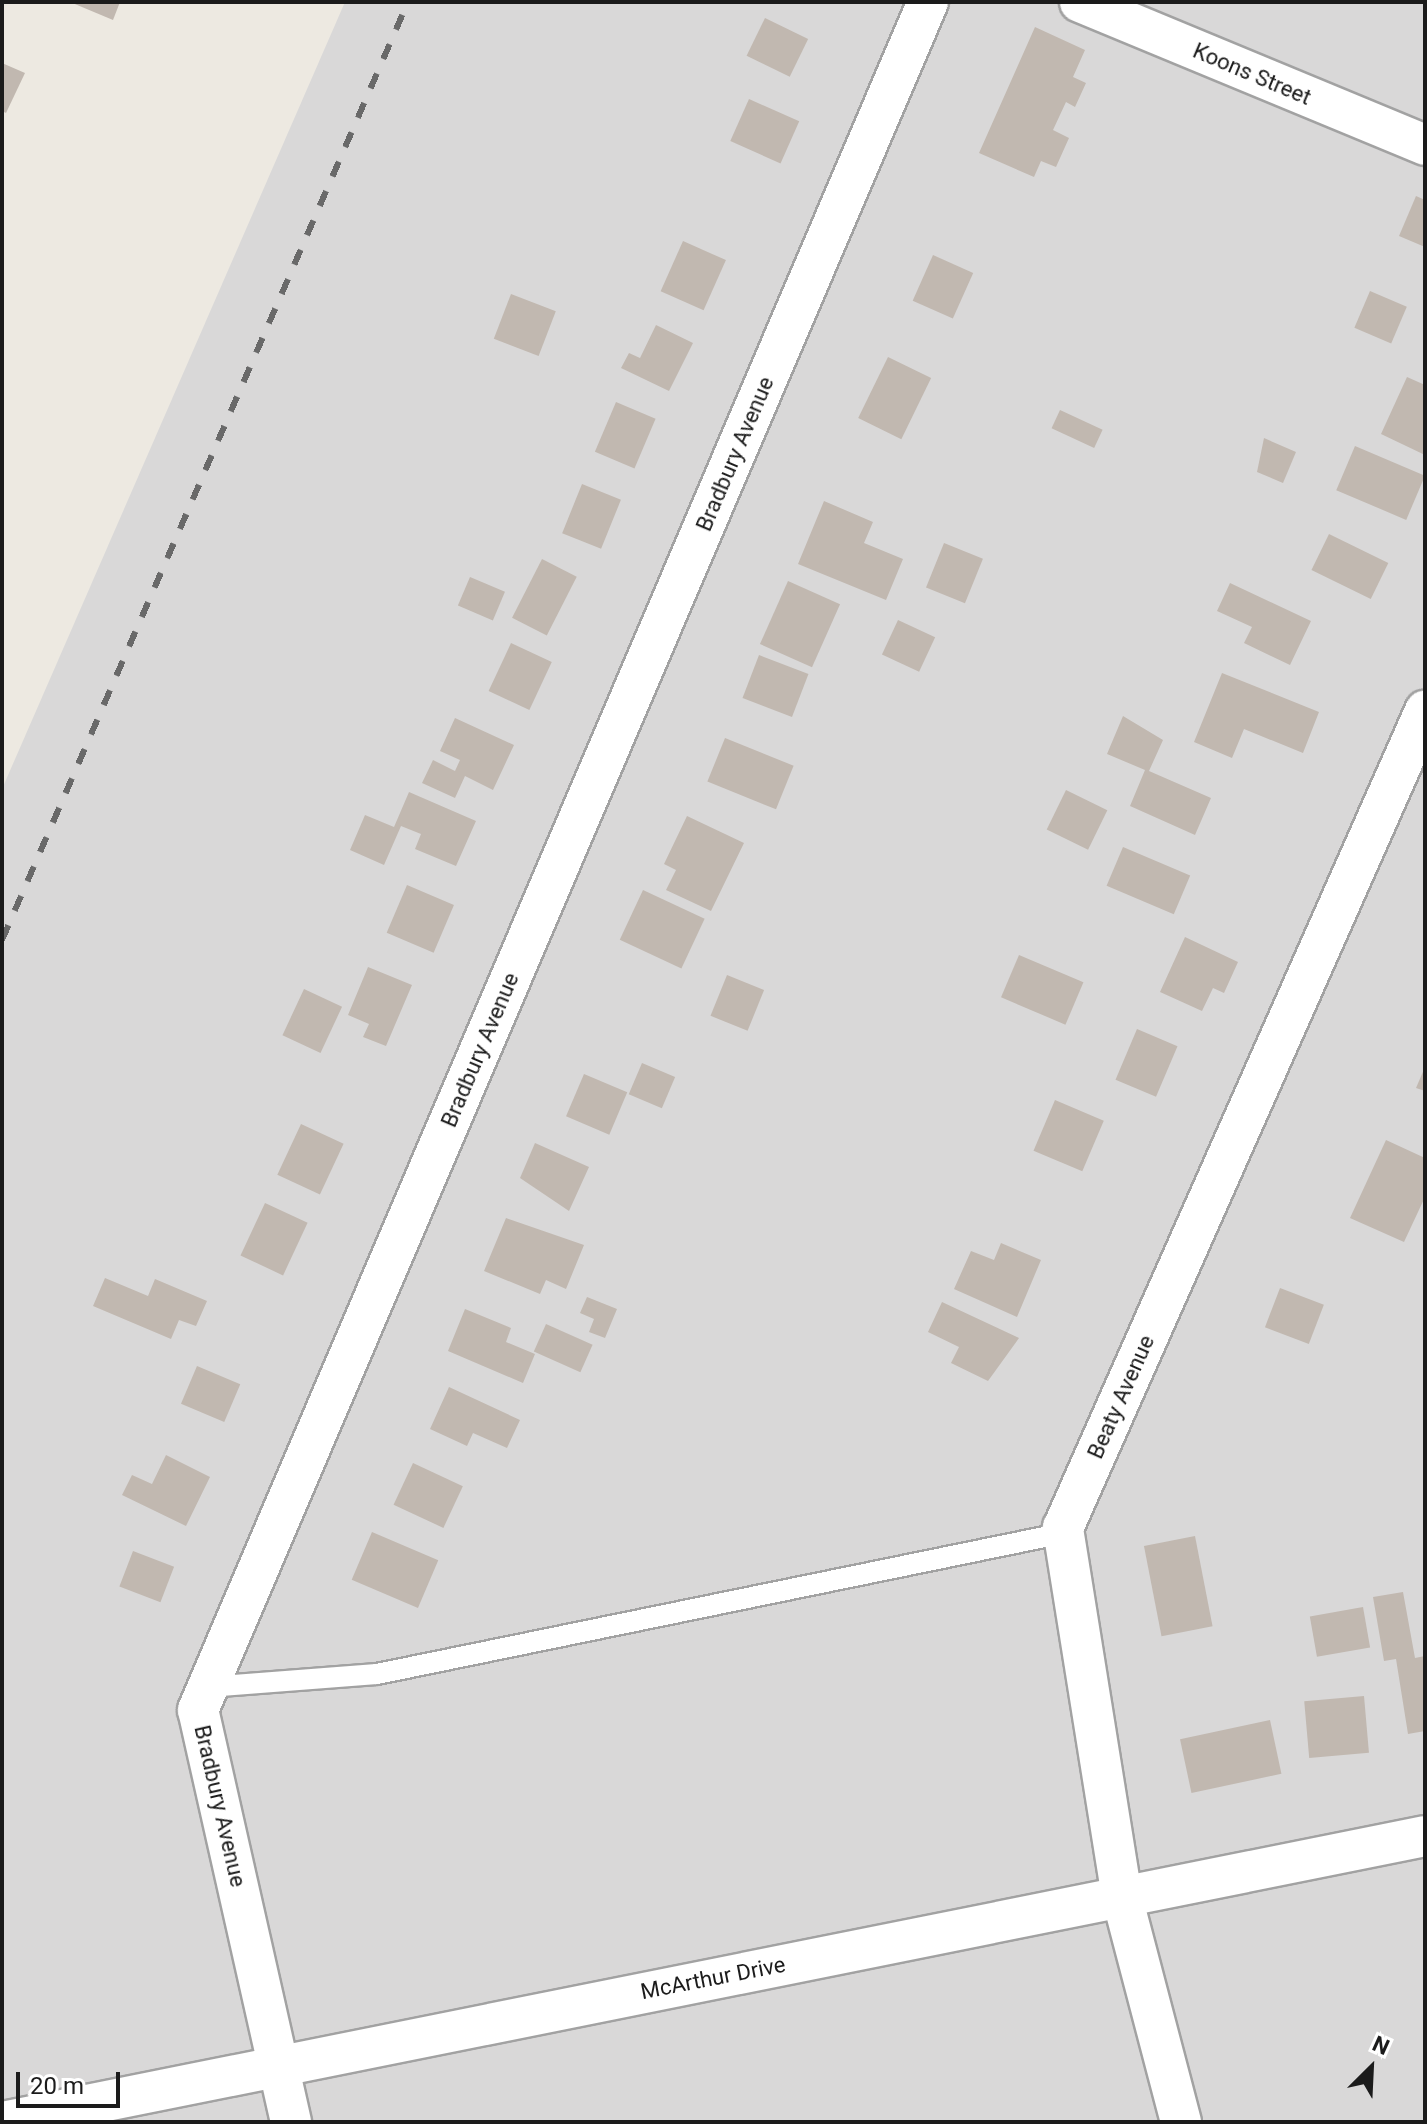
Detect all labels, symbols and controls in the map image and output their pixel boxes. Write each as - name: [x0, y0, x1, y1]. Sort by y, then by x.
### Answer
- street label: Koons Street: [1189, 37, 1315, 111]
- street label: Bradbury Avenue: [691, 373, 779, 535]
- street label: Bradbury Avenue: [436, 969, 524, 1131]
- street label: Beaty Avenue: [1082, 1331, 1160, 1463]
- street label: Bradbury Avenue: [189, 1723, 251, 1889]
- street label: McArthur Drive: [638, 1951, 788, 2005]
- north arrow: [1331, 2028, 1411, 2108]
- text: N: [1369, 2031, 1393, 2060]
- scale bar: [20, 2056, 124, 2106]
- text: 20 m: [30, 2072, 84, 2100]

